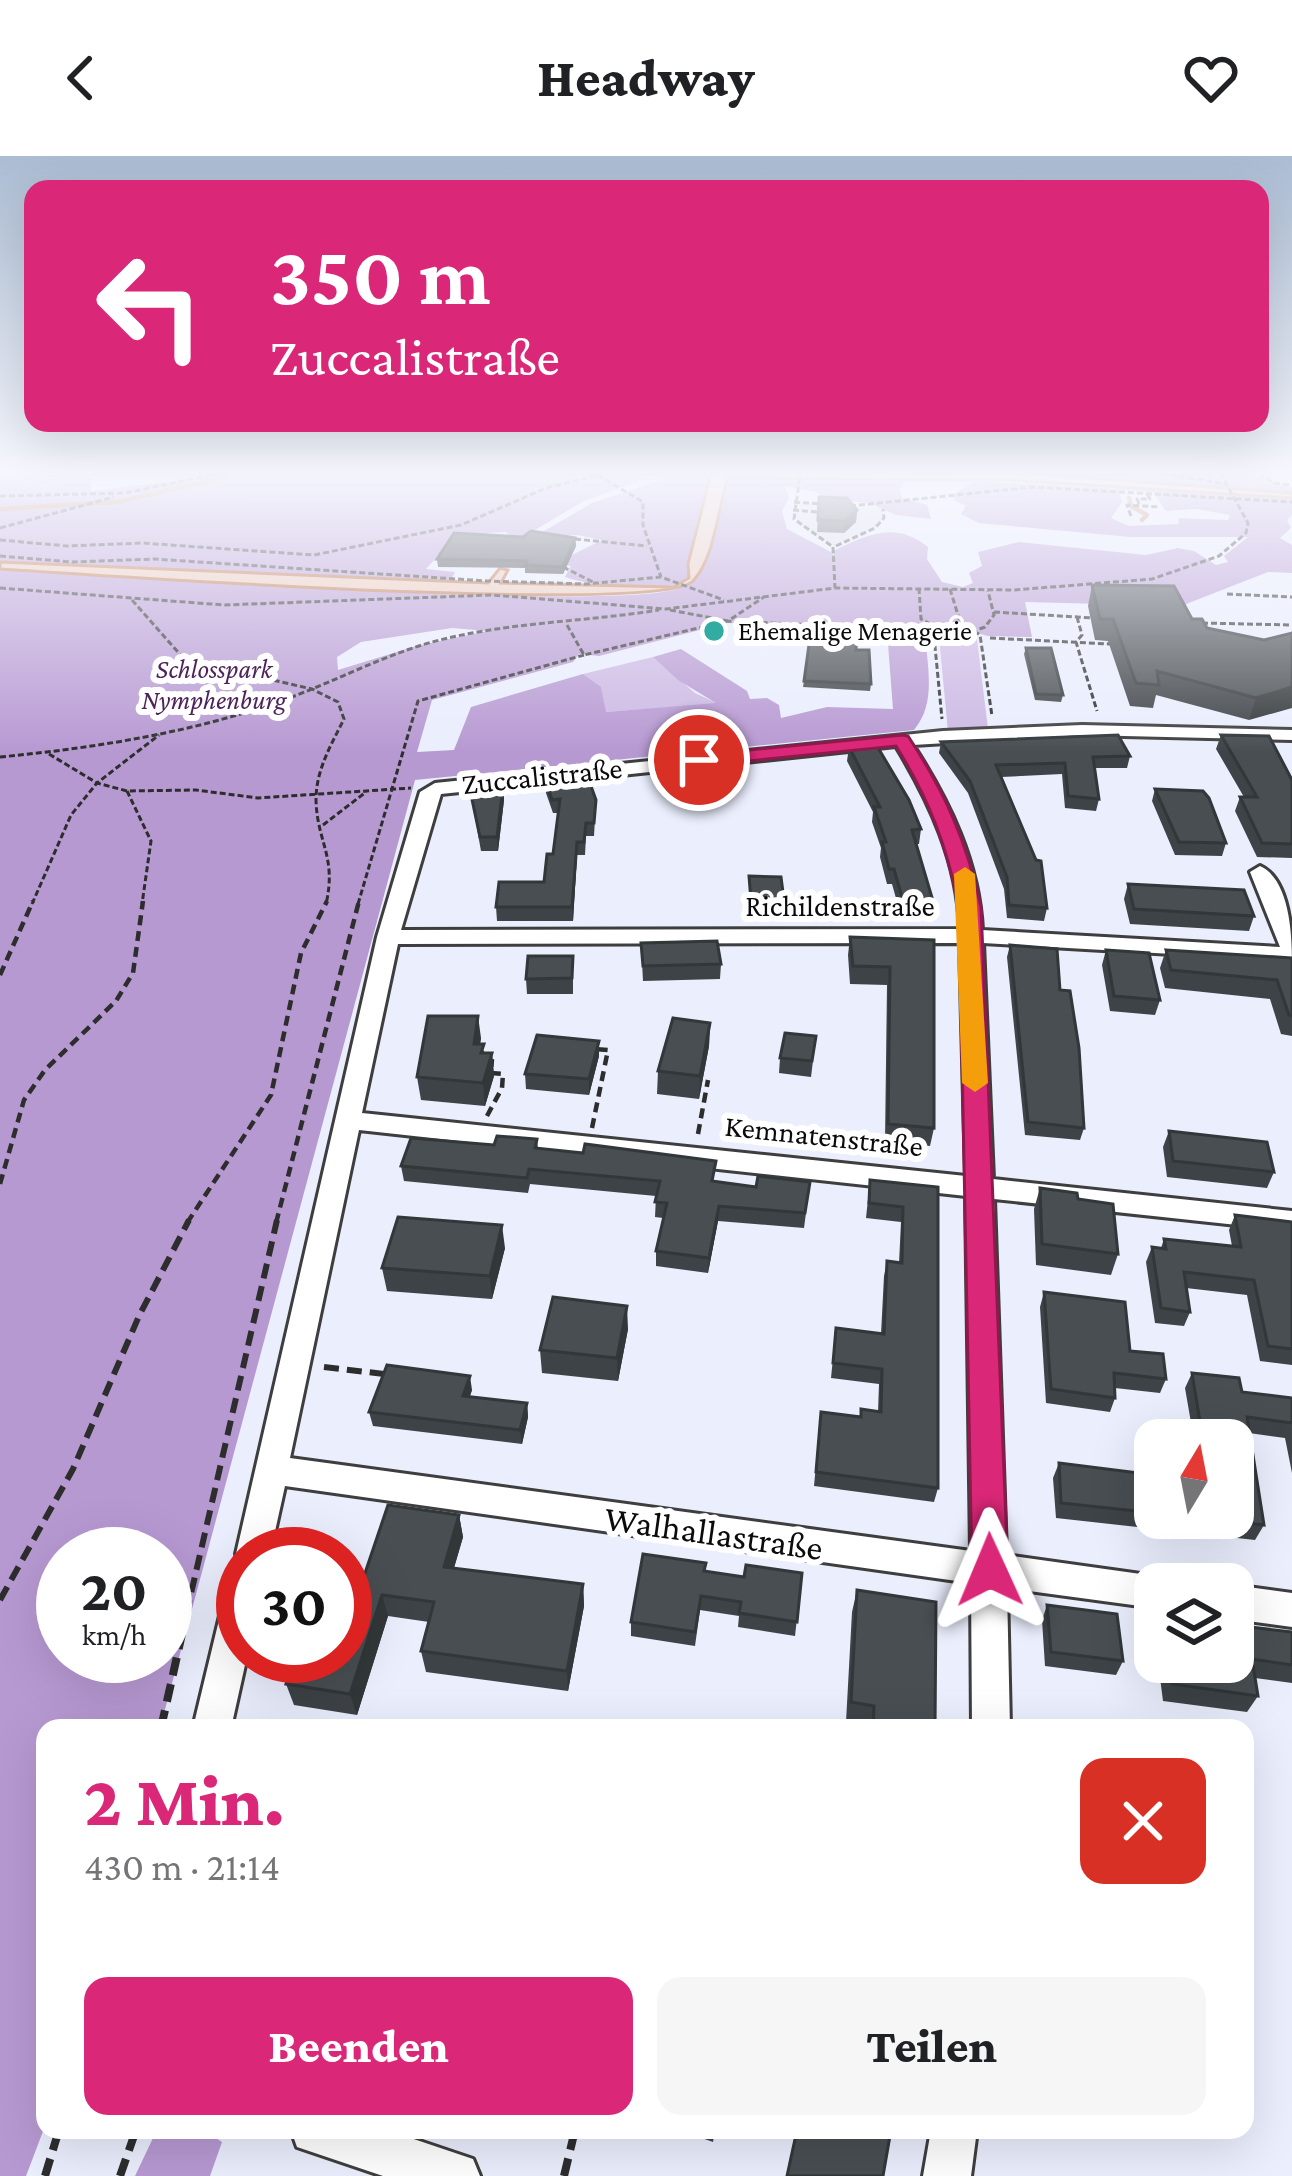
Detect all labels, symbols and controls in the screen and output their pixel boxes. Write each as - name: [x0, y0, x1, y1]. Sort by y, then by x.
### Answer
- icon: back: [48, 45, 114, 111]
- icon: heart: [1178, 45, 1244, 111]
- text: Headway: [537, 48, 755, 108]
- icon: left: [72, 228, 228, 384]
- text: 350 m: [270, 229, 491, 322]
- text: Zuccalistraße: [270, 327, 560, 387]
- place label: Ehemalige Menagerie: [738, 616, 972, 646]
- marker: Ehemalige Menagerie: [701, 618, 727, 644]
- park label: Schlosspark Nymphenburg: [141, 654, 288, 715]
- pin: [648, 709, 750, 811]
- icon: arrive: [666, 727, 732, 793]
- street label: Zuccalistraße: [460, 751, 624, 800]
- street label: Richildenstraße: [745, 889, 935, 922]
- street label: Kemnatenstraße: [723, 1109, 925, 1162]
- north arrow: [1134, 1419, 1254, 1539]
- map controls: [1134, 1419, 1254, 1683]
- street label: Walhallastraße: [602, 1498, 825, 1568]
- position arrow: [927, 1507, 1053, 1633]
- speed limit sign: 30: [216, 1527, 372, 1683]
- text: 20: [80, 1556, 148, 1623]
- button: layers: [1134, 1563, 1254, 1683]
- text: km/h: [82, 1618, 146, 1651]
- button: close: [1080, 1758, 1206, 1884]
- text: 2 Min.: [84, 1760, 285, 1840]
- text: 430 m · 21:14: [84, 1845, 280, 1888]
- button: Beenden: [84, 1977, 633, 2115]
- button: Teilen: [657, 1977, 1206, 2115]

